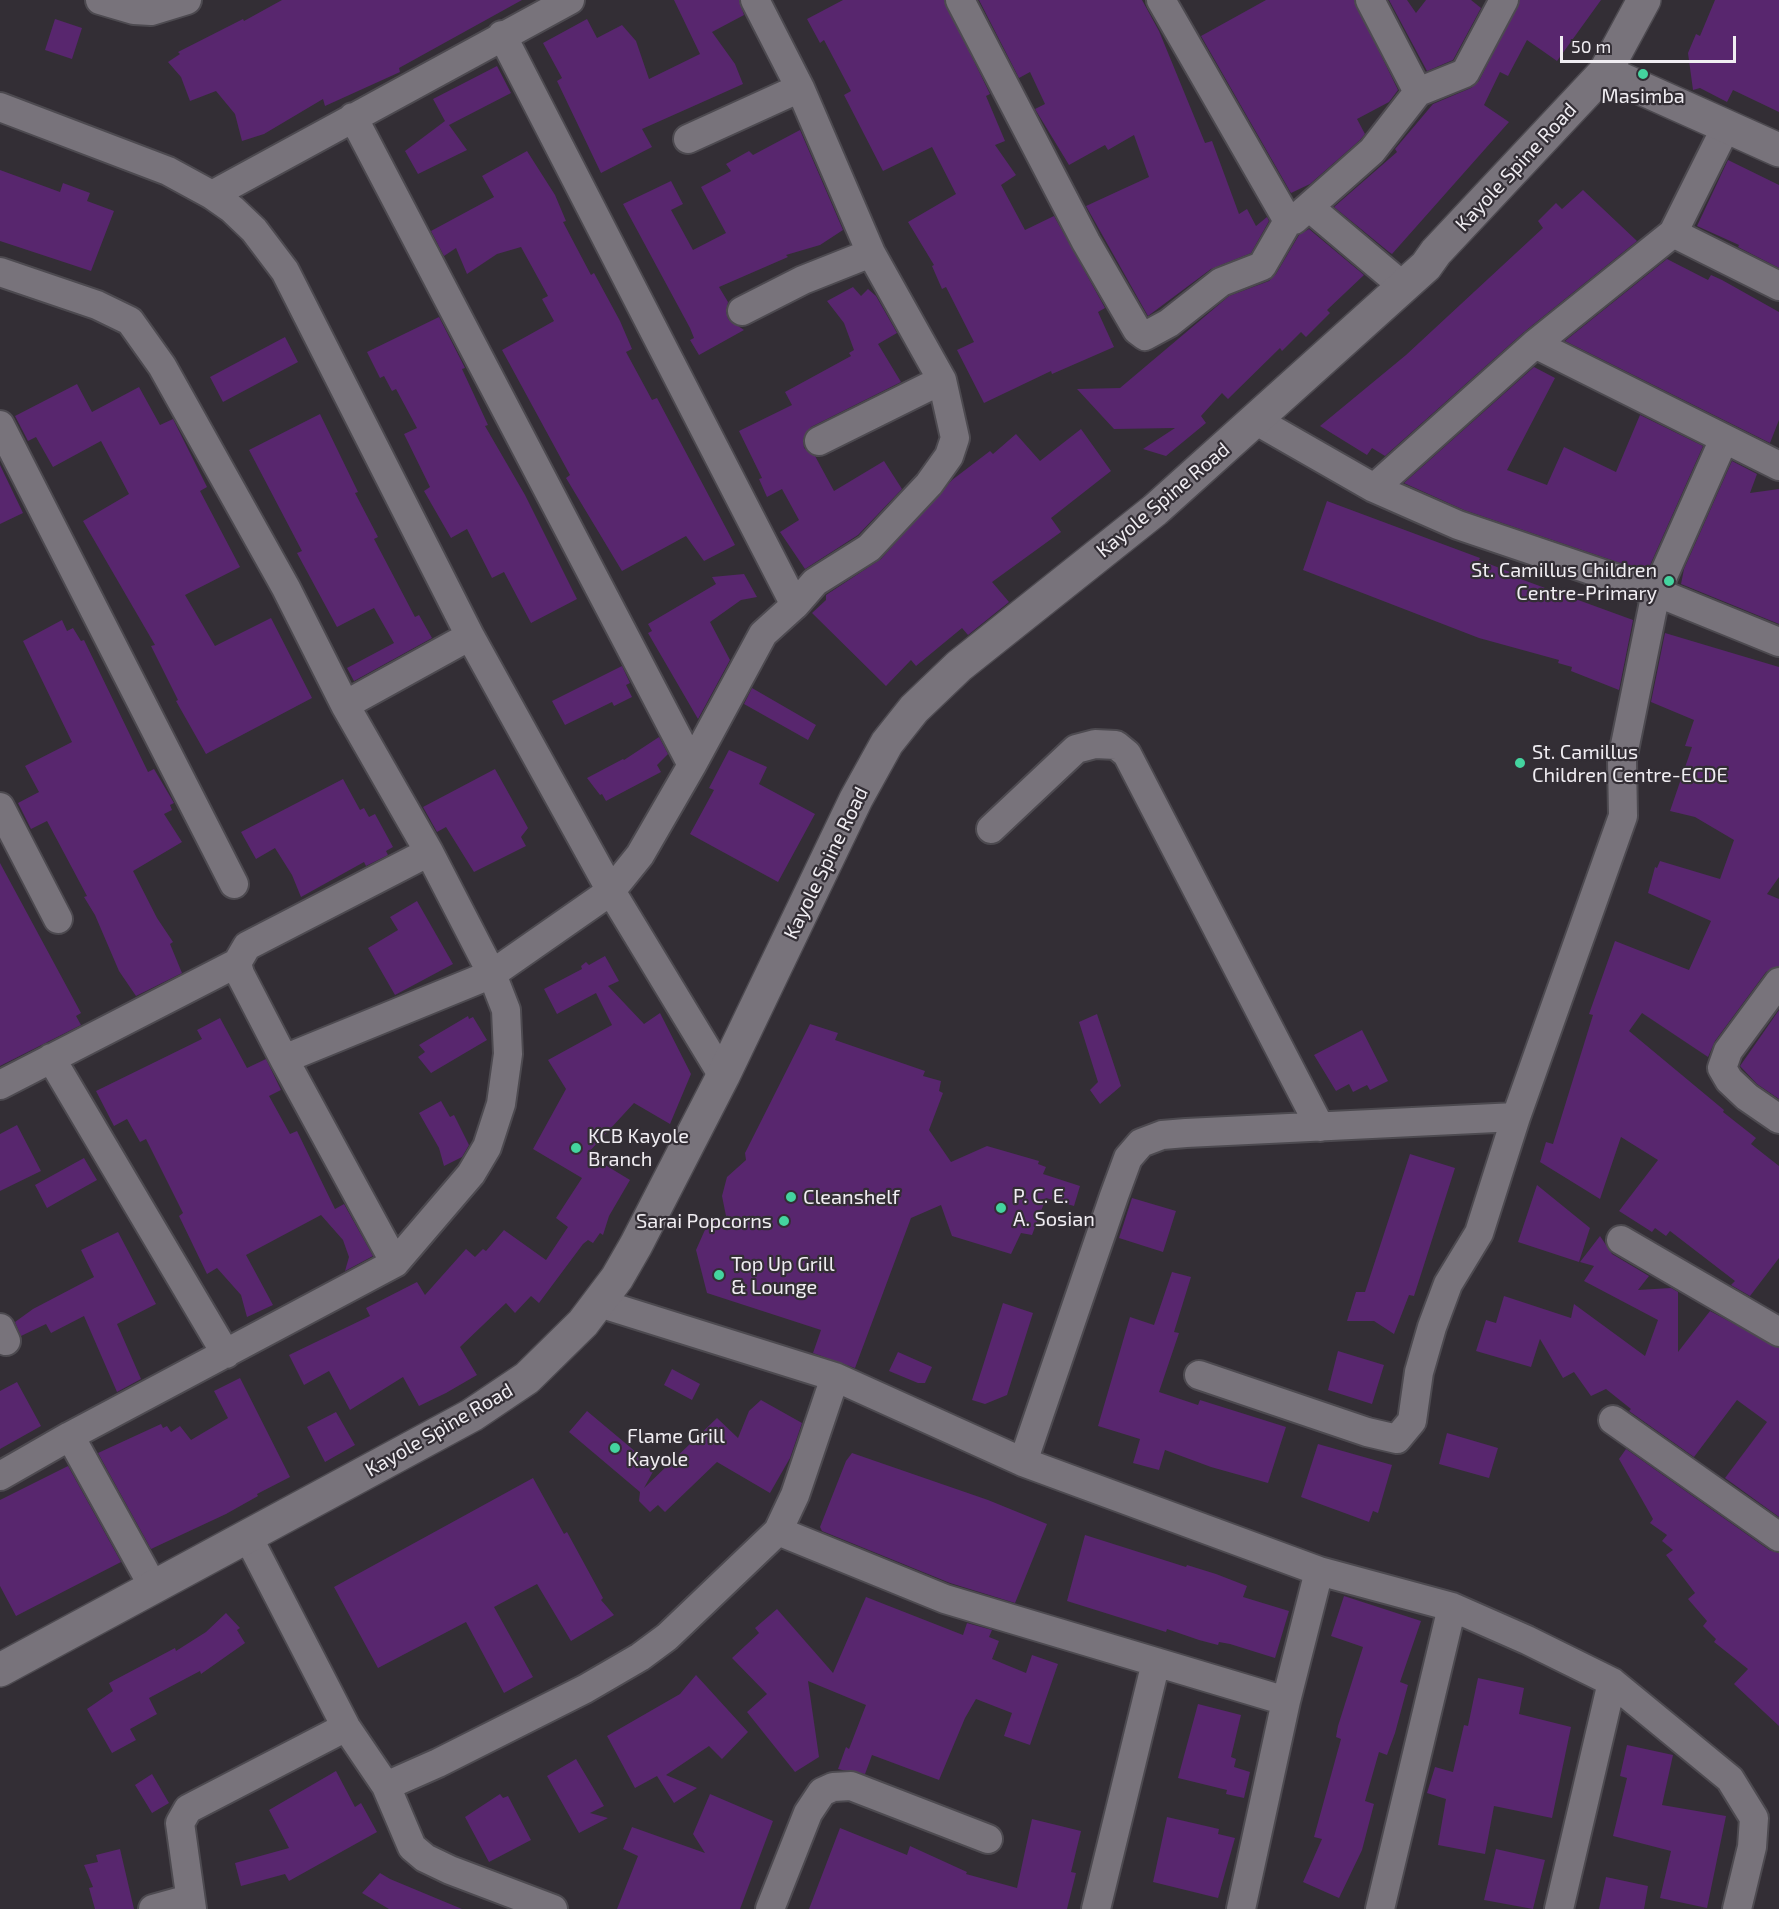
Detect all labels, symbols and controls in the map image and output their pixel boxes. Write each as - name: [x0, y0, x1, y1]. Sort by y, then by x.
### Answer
- scale bar: [1563, 24, 1738, 62]
- text: 50 m: [1571, 35, 1611, 57]
- marker: Masimba: [1636, 67, 1650, 81]
- place label: Masimba: [1601, 84, 1685, 108]
- street label: Kayole Spine Road: [1450, 98, 1582, 236]
- street label: Kayole Spine Road: [1092, 437, 1234, 563]
- place label: St. Camillus Children Centre-Primary: [1471, 558, 1657, 605]
- marker: St. Camillus Children Centre-Primary: [1662, 574, 1676, 588]
- place label: St. Camillus Children Centre-ECDE: [1532, 740, 1728, 787]
- marker: St. Camillus Children Centre-ECDE: [1513, 756, 1527, 770]
- street label: Kayole Spine Road: [779, 783, 873, 943]
- place label: KCB Kayole Branch: [588, 1124, 689, 1171]
- marker: KCB Kayole Branch: [569, 1141, 583, 1155]
- place label: P. C. E. A. Sosian: [1013, 1184, 1095, 1231]
- place label: Cleanshelf: [803, 1185, 900, 1209]
- marker: Cleanshelf: [784, 1190, 798, 1204]
- marker: P. C. E. A. Sosian: [994, 1201, 1008, 1215]
- place label: Sarai Popcorns: [636, 1209, 772, 1233]
- marker: Sarai Popcorns: [777, 1214, 791, 1228]
- place label: Top Up Grill & Lounge: [731, 1252, 835, 1299]
- marker: Top Up Grill & Lounge: [712, 1268, 726, 1282]
- street label: Kayole Spine Road: [361, 1378, 517, 1482]
- place label: Flame Grill Kayole: [627, 1424, 725, 1471]
- marker: Flame Grill Kayole: [608, 1441, 622, 1455]

